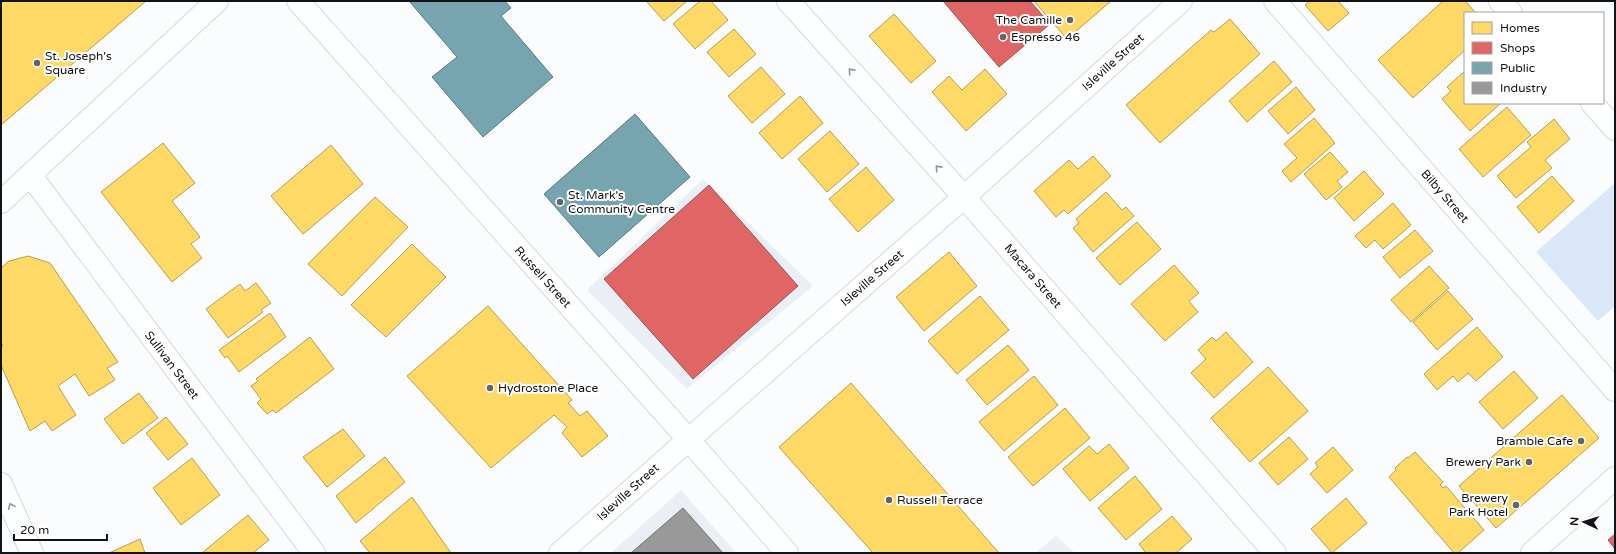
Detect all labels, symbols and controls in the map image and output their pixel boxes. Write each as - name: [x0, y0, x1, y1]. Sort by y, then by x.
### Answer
- legend: [1464, 12, 1604, 104]
- place label: The Camille: [996, 13, 1062, 27]
- marker: The Camille: [1065, 15, 1075, 25]
- text: Homes: [1500, 21, 1540, 35]
- place label: Espresso 46: [1011, 30, 1080, 44]
- street label: Isleville Street: [1079, 30, 1147, 93]
- marker: Espresso 46: [998, 32, 1008, 42]
- text: Shops: [1500, 41, 1535, 55]
- place label: St. Joseph's Square: [45, 49, 112, 77]
- marker: St. Joseph's Square: [32, 58, 42, 68]
- text: Public: [1500, 61, 1535, 75]
- one-way arrow: [848, 68, 856, 76]
- text: Industry: [1500, 81, 1547, 95]
- one-way arrow: [936, 165, 943, 172]
- street label: Bilby Street: [1418, 167, 1472, 226]
- place label: St. Mark's Community Centre: [568, 188, 675, 216]
- marker: St. Mark's Community Centre: [555, 197, 565, 207]
- street label: Macara Street: [1001, 241, 1065, 311]
- street label: Russell Street: [512, 243, 574, 311]
- street label: Isleville Street: [838, 247, 906, 309]
- street label: Sullivan Street: [142, 328, 202, 402]
- place label: Hydrostone Place: [498, 381, 598, 395]
- marker: Hydrostone Place: [485, 383, 495, 393]
- place label: Bramble Cafe: [1496, 434, 1573, 448]
- marker: Bramble Cafe: [1576, 436, 1586, 446]
- place label: Brewery Park: [1446, 455, 1521, 469]
- marker: Brewery Park: [1524, 457, 1534, 467]
- street label: Isleville Street: [594, 460, 662, 523]
- place label: Brewery Park Hotel: [1449, 491, 1509, 519]
- place label: Russell Terrace: [897, 493, 983, 507]
- marker: Russell Terrace: [884, 495, 894, 505]
- marker: Brewery Park Hotel: [1511, 500, 1521, 510]
- north arrow: [1564, 502, 1604, 542]
- one-way arrow: [8, 503, 16, 510]
- scale bar: [14, 516, 107, 542]
- text: N: [1568, 516, 1581, 526]
- text: 20 m: [20, 523, 49, 537]

